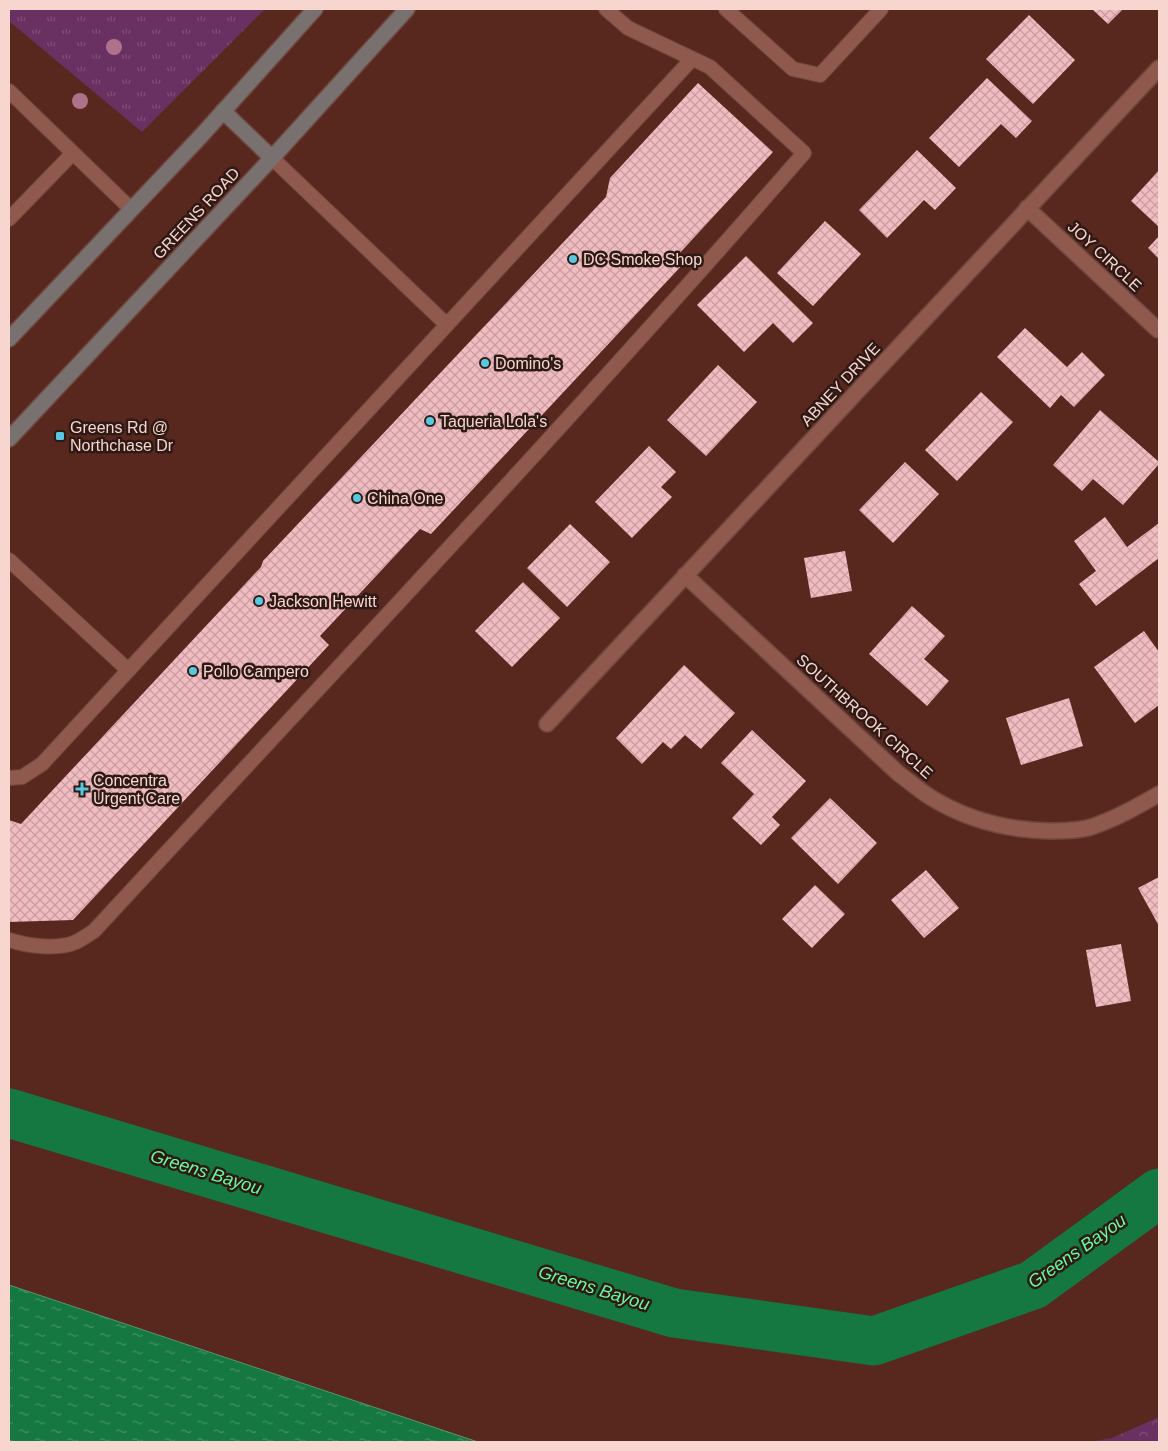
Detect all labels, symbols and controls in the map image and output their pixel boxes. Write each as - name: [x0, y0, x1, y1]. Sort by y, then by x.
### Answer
- street label: GREENS ROAD: [150, 164, 243, 262]
- street label: JOY CIRCLE: [1065, 218, 1145, 295]
- place label: DC Smoke Shop: [583, 251, 702, 268]
- marker: DC Smoke Shop: [567, 253, 579, 265]
- street label: ABNEY DRIVE: [798, 339, 883, 429]
- place label: Domino's: [495, 355, 561, 372]
- marker: Domino's: [479, 357, 491, 369]
- place label: Taqueria Lola's: [440, 413, 547, 430]
- marker: Taqueria Lola's: [424, 415, 436, 427]
- place label: Greens Rd @ Northchase Dr: [70, 419, 174, 454]
- marker: Greens Rd @ Northchase Dr: [54, 430, 66, 442]
- place label: China One: [367, 490, 444, 507]
- marker: China One: [351, 492, 363, 504]
- place label: Jackson Hewitt: [269, 593, 377, 610]
- marker: Jackson Hewitt: [253, 595, 265, 607]
- street label: SOUTHBROOK CIRCLE: [793, 651, 936, 782]
- place label: Pollo Campero: [203, 663, 309, 680]
- marker: Pollo Campero: [187, 665, 199, 677]
- place label: Concentra Urgent Care: [93, 772, 180, 807]
- marker: Concentra Urgent Care: [75, 782, 89, 796]
- water label: Greens Bayou: [148, 1146, 264, 1198]
- water label: Greens Bayou: [1024, 1210, 1130, 1292]
- water label: Greens Bayou: [536, 1262, 652, 1314]

